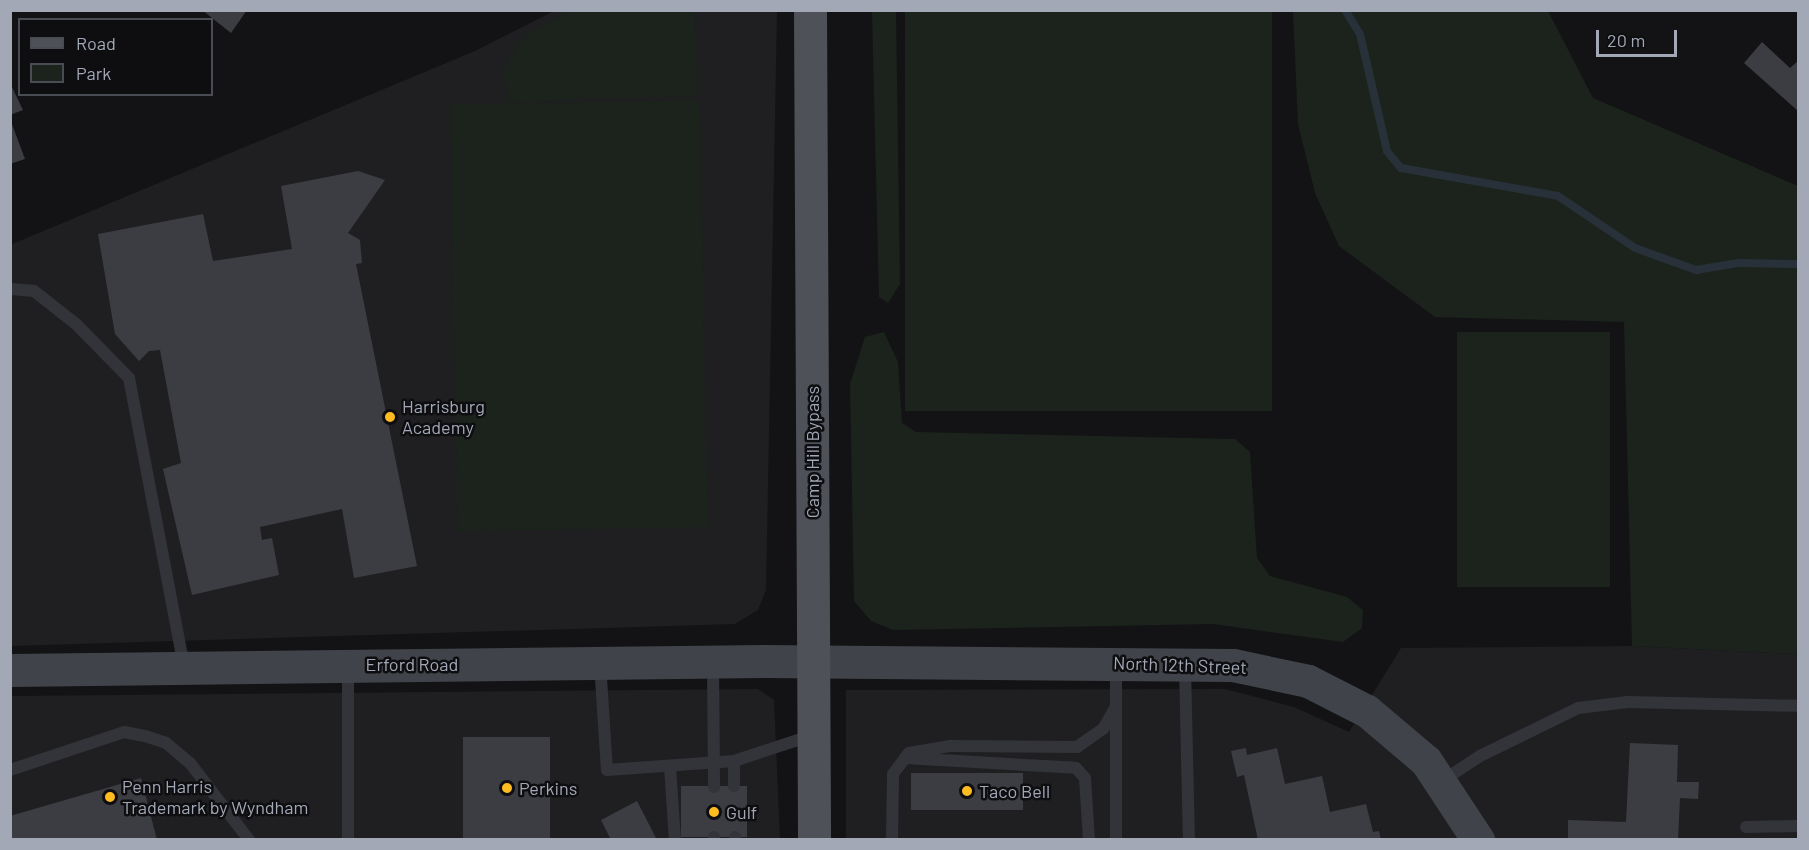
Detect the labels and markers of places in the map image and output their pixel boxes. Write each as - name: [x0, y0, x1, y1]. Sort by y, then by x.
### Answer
- place label: Harrisburg Academy: [402, 396, 485, 438]
- marker: Harrisburg Academy: [383, 410, 397, 424]
- place label: Penn Harris Trademark by Wyndham: [122, 776, 308, 818]
- place label: Perkins: [519, 777, 577, 799]
- place label: Taco Bell: [979, 780, 1050, 802]
- marker: Perkins: [500, 781, 514, 795]
- marker: Taco Bell: [960, 784, 974, 798]
- marker: Penn Harris Trademark by Wyndham: [103, 790, 117, 804]
- place label: Gulf: [726, 801, 757, 823]
- marker: Gulf: [707, 805, 721, 819]

